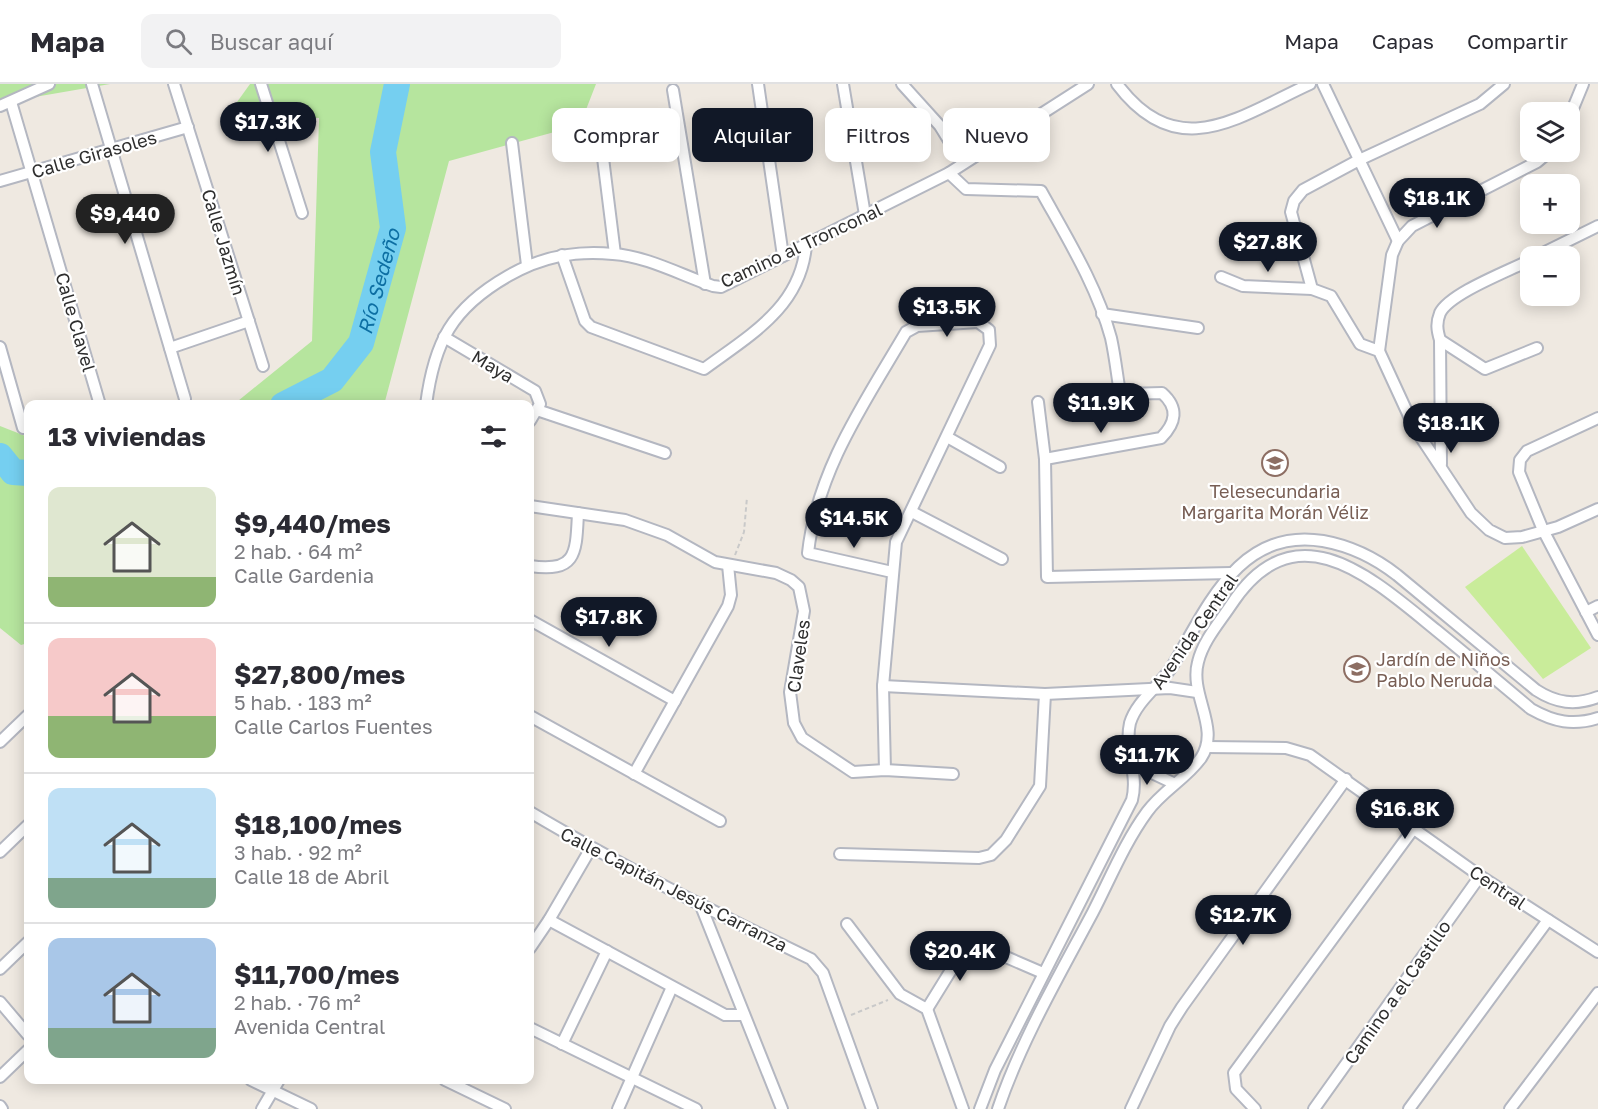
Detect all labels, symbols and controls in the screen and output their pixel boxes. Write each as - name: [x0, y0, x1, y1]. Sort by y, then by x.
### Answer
- search box: [141, 14, 561, 68]
- text: Mapa: [30, 25, 105, 58]
- icon: search: [162, 25, 195, 58]
- text: Buscar aquí: [210, 28, 333, 55]
- text: Mapa: [1284, 28, 1339, 54]
- text: Capas: [1372, 28, 1434, 54]
- text: Compartir: [1467, 28, 1568, 54]
- pin: $17.3K: [219, 102, 317, 153]
- map controls: [1520, 102, 1580, 306]
- button: layers: [1520, 102, 1580, 162]
- chip: Comprar: [552, 108, 680, 162]
- chip: Alquilar: [692, 108, 813, 162]
- chip: Filtros: [825, 108, 931, 162]
- chip: Nuevo: [943, 108, 1050, 162]
- text: $17.3K: [234, 109, 302, 133]
- street label: Calle Girasoles: [29, 126, 159, 182]
- button: +: [1520, 174, 1580, 234]
- pin: $18.1K: [1388, 178, 1486, 229]
- text: $18.1K: [1403, 185, 1471, 209]
- street label: Calle Jazmín: [197, 186, 251, 298]
- pin: $9,440: [76, 194, 174, 245]
- street label: Camino al Tronconal: [717, 198, 886, 292]
- text: $9,440: [90, 201, 160, 225]
- pin: $27.8K: [1219, 222, 1317, 273]
- water label: Río Sedeño: [352, 225, 405, 337]
- text: $27.8K: [1233, 229, 1303, 253]
- button: −: [1520, 246, 1580, 306]
- street label: Calle Clavel: [51, 270, 101, 374]
- pin: $13.5K: [898, 287, 996, 338]
- text: $13.5K: [913, 294, 982, 318]
- street label: Maya: [468, 345, 518, 387]
- pin: $11.9K: [1052, 383, 1150, 434]
- text: $11.9K: [1067, 390, 1135, 414]
- pin: $18.1K: [1402, 403, 1500, 454]
- text: $18.1K: [1417, 410, 1485, 434]
- icon: filters: [477, 420, 510, 453]
- text: 13 viviendas: [48, 421, 206, 452]
- school or university icon: Telesecundaria Margarita Morán Véliz: [1260, 448, 1290, 478]
- place label: Telesecundaria Margarita Morán Véliz: [1181, 480, 1369, 523]
- pin: $14.5K: [805, 498, 903, 549]
- text: $14.5K: [819, 505, 889, 529]
- text: $9,440/mes: [234, 508, 391, 539]
- icon: home: [96, 511, 168, 583]
- text: 2 hab. · 64 m²: [234, 539, 362, 563]
- text: Calle Gardenia: [234, 563, 374, 587]
- street label: Avenida Central: [1146, 569, 1242, 693]
- pin: $17.8K: [560, 597, 658, 648]
- text: $17.8K: [575, 604, 643, 628]
- street label: Claveles: [782, 618, 814, 694]
- place label: Jardín de Niños Pablo Neruda: [1376, 648, 1510, 691]
- school or university icon: Jardín de Niños Pablo Neruda: [1342, 654, 1372, 684]
- text: $27,800/mes: [234, 659, 405, 690]
- icon: home: [96, 662, 168, 734]
- text: 5 hab. · 183 m²: [234, 690, 372, 714]
- text: Calle Carlos Fuentes: [234, 714, 433, 738]
- pin: $11.7K: [1098, 735, 1196, 786]
- text: $11.7K: [1114, 742, 1180, 766]
- pin: $16.8K: [1356, 789, 1454, 840]
- text: $16.8K: [1370, 796, 1440, 820]
- text: $18,100/mes: [234, 809, 402, 840]
- icon: home: [96, 812, 168, 884]
- street label: Calle Capitán Jesús Carranza: [557, 822, 791, 956]
- text: 3 hab. · 92 m²: [234, 840, 362, 864]
- street label: Central: [1466, 860, 1531, 914]
- text: Calle 18 de Abril: [234, 864, 389, 888]
- pin: $12.7K: [1194, 895, 1292, 946]
- text: $12.7K: [1209, 902, 1277, 926]
- street label: Camino a el Castillo: [1339, 916, 1455, 1068]
- pin: $20.4K: [911, 931, 1009, 982]
- text: $20.4K: [924, 938, 996, 962]
- text: $11,700/mes: [234, 959, 400, 990]
- icon: home: [96, 962, 168, 1034]
- text: 2 hab. · 76 m²: [234, 990, 361, 1014]
- text: Avenida Central: [234, 1014, 385, 1038]

